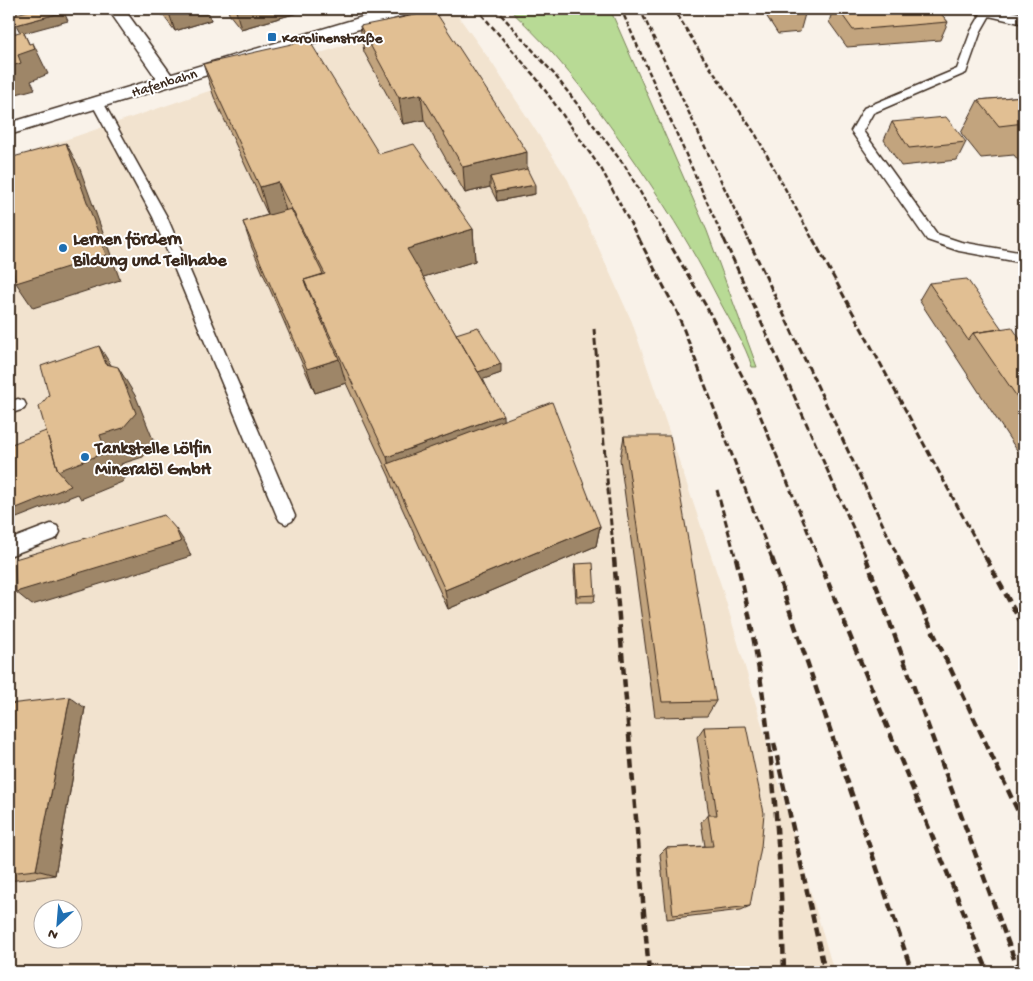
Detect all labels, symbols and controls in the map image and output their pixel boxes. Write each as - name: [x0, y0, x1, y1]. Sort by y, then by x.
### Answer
- place label: Karolinenstraße: [281, 30, 384, 48]
- marker: Karolinenstraße: [266, 31, 278, 43]
- street label: Hafenbahn: [130, 65, 200, 102]
- place label: Lernen fördern Bildung und Teilhabe: [72, 230, 227, 272]
- marker: Lernen fördern Bildung und Teilhabe: [57, 242, 69, 254]
- place label: Tankstelle Lölfin Mineralöl GmbH: [93, 439, 212, 481]
- marker: Tankstelle Lölfin Mineralöl GmbH: [79, 451, 91, 463]
- north arrow: [32, 898, 82, 948]
- text: N: [46, 924, 61, 943]

